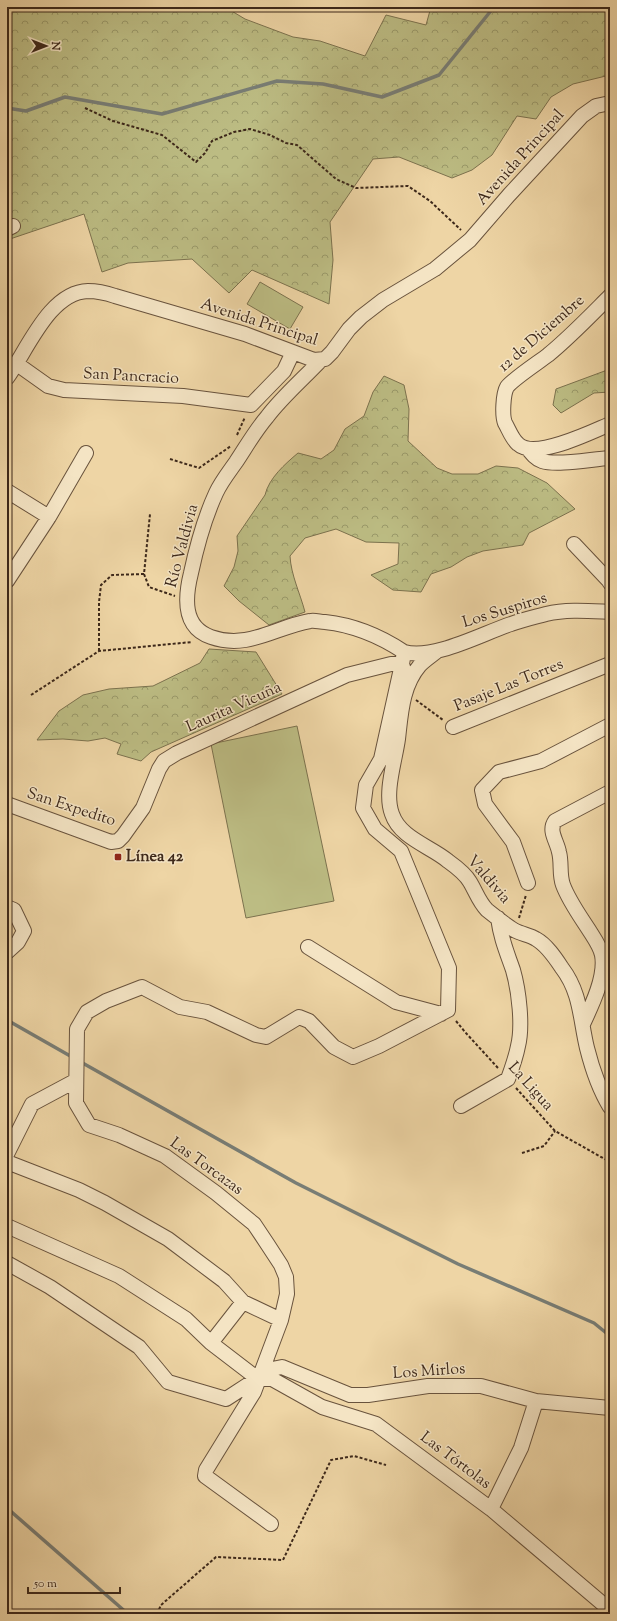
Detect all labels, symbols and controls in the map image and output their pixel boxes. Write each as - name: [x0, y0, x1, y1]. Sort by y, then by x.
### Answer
- north arrow: [26, 26, 66, 66]
- text: N: [47, 41, 63, 51]
- street label: Avenida Principal: [472, 104, 571, 211]
- street label: 12 de Diciembre: [494, 290, 590, 378]
- street label: Avenida Principal: [197, 293, 321, 353]
- street label: San Pancracio: [82, 363, 180, 391]
- street label: Río Valdivia: [161, 501, 205, 590]
- street label: Los Suspiros: [460, 587, 550, 635]
- street label: Pasaje Las Torres: [451, 654, 567, 718]
- street label: Laurita Vicuña: [183, 676, 286, 739]
- street label: San Expedito: [24, 783, 119, 833]
- place label: Línea 42: [126, 846, 184, 869]
- street label: Valdivia: [460, 851, 516, 910]
- marker: Línea 42: [113, 852, 123, 862]
- street label: La Ligua: [502, 1057, 559, 1117]
- street label: Las Torcazas: [165, 1133, 247, 1201]
- street label: Los Mirlos: [392, 1358, 466, 1386]
- street label: Las Tórtolas: [415, 1427, 495, 1495]
- scale bar: [28, 1569, 120, 1595]
- text: 50 m: [33, 1575, 57, 1593]

